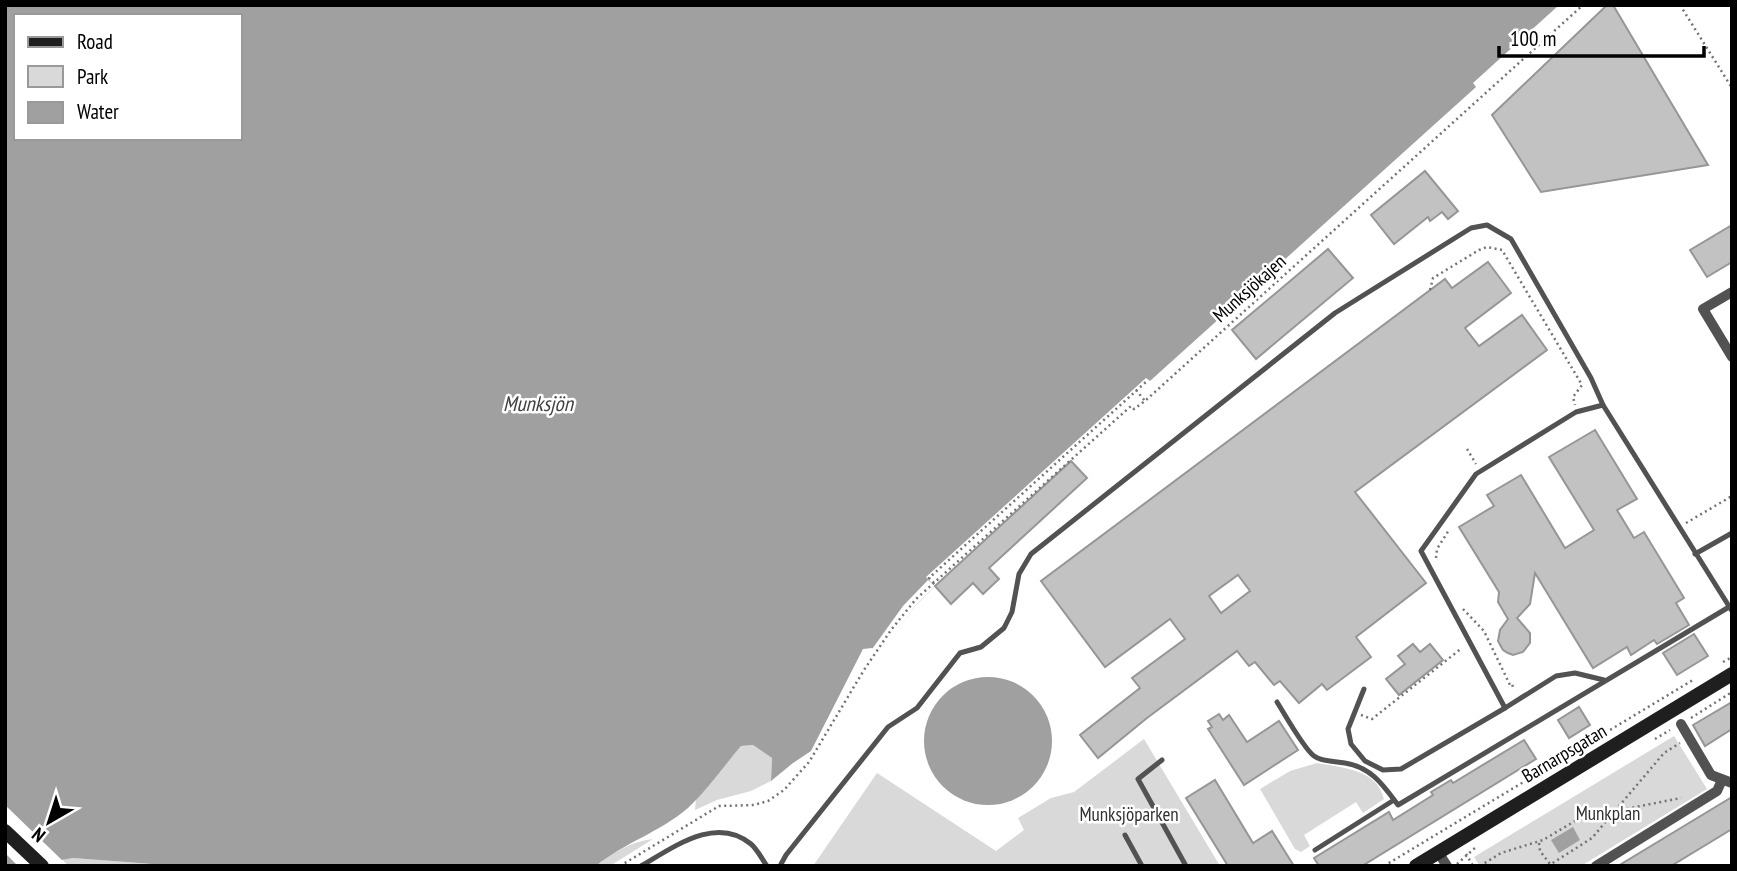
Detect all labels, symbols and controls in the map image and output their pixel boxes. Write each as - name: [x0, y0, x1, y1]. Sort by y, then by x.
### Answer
- legend: [14, 14, 242, 140]
- scale bar: [1499, 14, 1704, 58]
- text: 100 m: [1510, 25, 1556, 52]
- text: Road: [77, 28, 113, 55]
- text: Park: [77, 63, 108, 90]
- text: Water: [77, 98, 119, 125]
- street label: Munksjökajen: [1208, 249, 1290, 327]
- water label: Munksjön: [503, 390, 575, 417]
- street label: Barnarpsgatan: [1517, 718, 1611, 788]
- north arrow: [14, 787, 84, 857]
- park label: Munkplan: [1576, 801, 1640, 825]
- park label: Munksjöparken: [1079, 802, 1179, 826]
- text: N: [27, 823, 50, 848]

